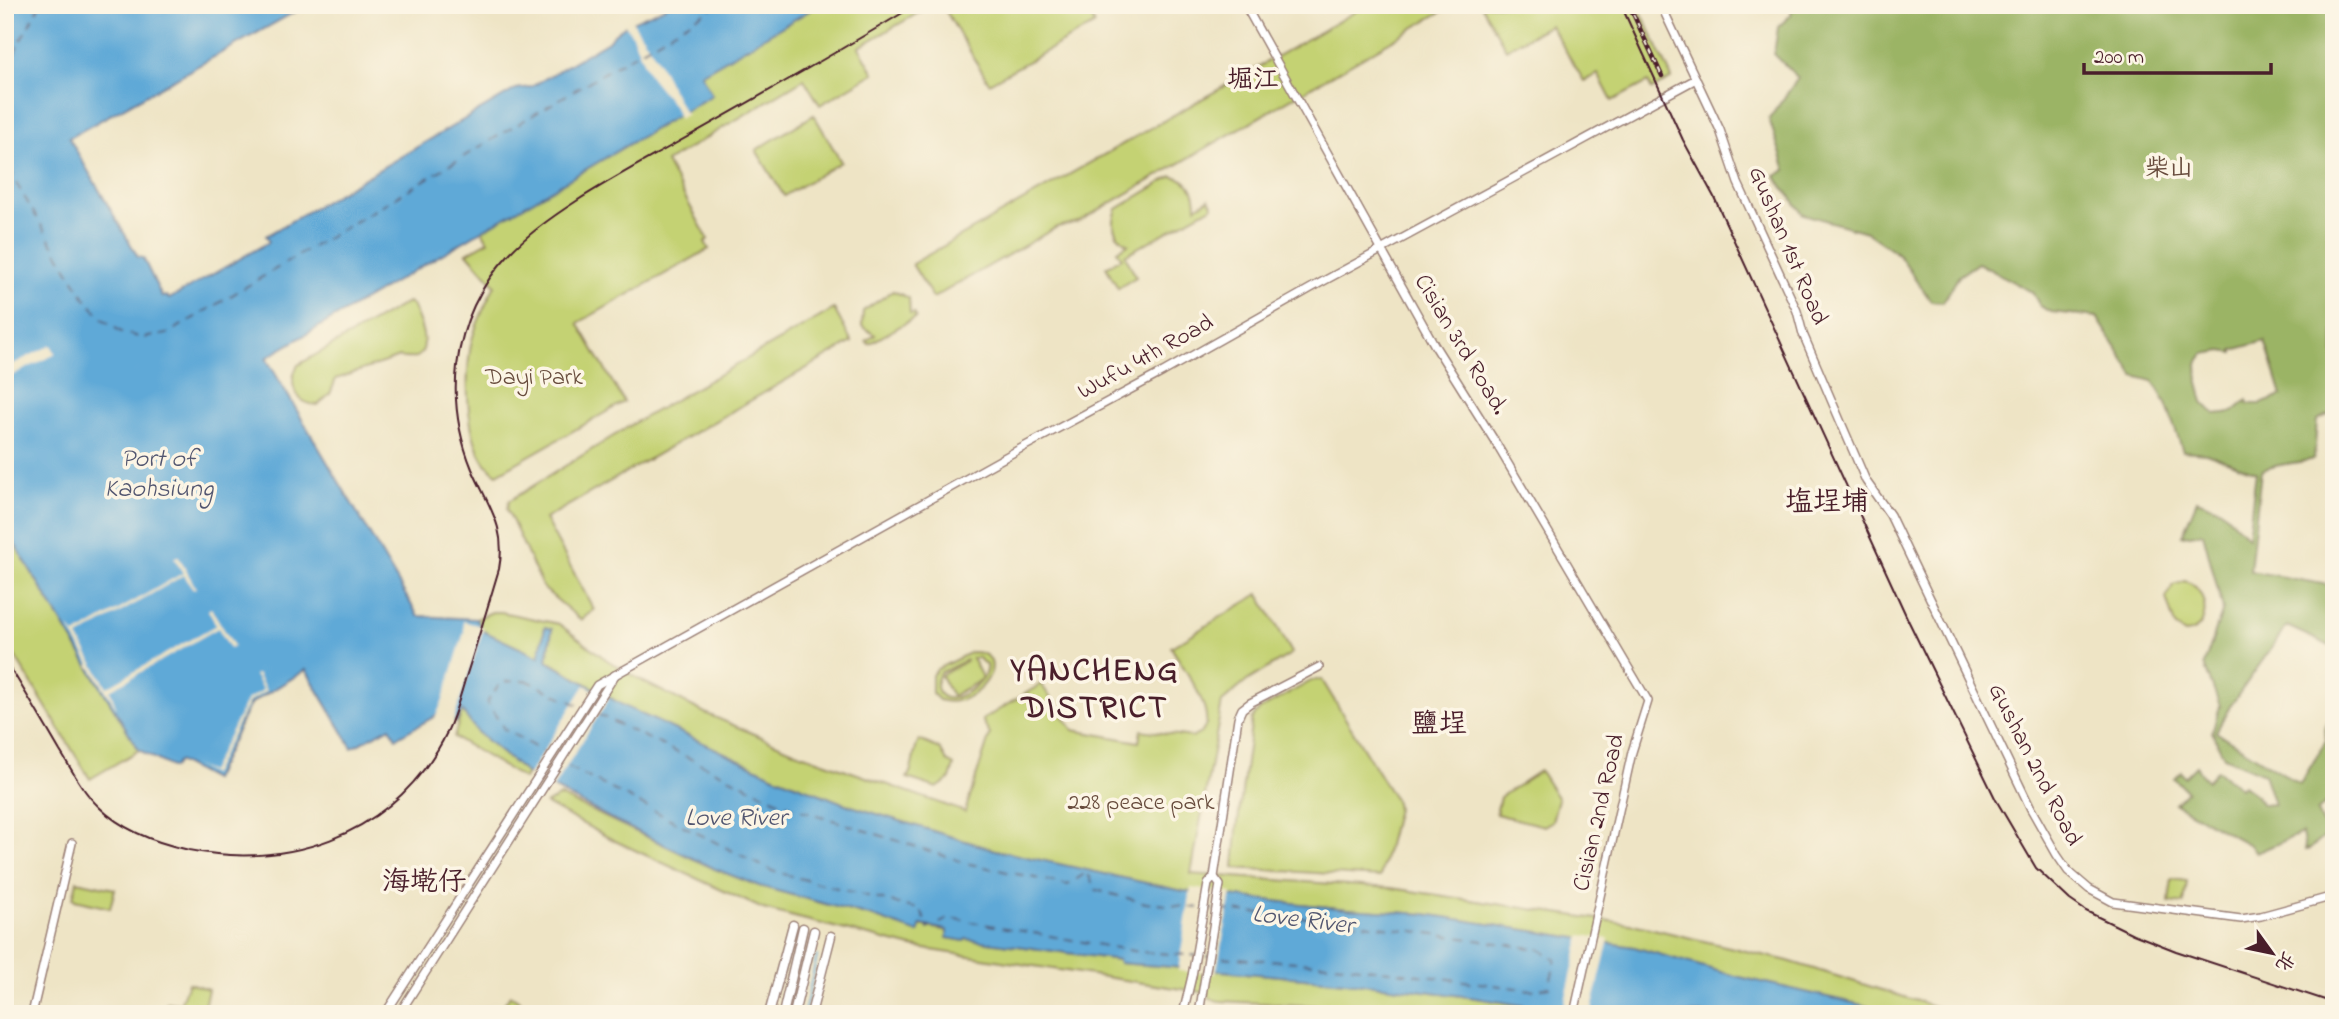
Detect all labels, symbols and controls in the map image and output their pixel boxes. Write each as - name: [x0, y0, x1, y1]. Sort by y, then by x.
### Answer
- scale bar: [2084, 32, 2271, 76]
- text: 200 m: [2094, 43, 2144, 73]
- district label: 堀江: [1227, 62, 1279, 100]
- park label: 柴山: [2145, 152, 2193, 187]
- street label: Gushan 1st Road: [1738, 161, 1836, 331]
- street label: Cisian 3rd Road.: [1404, 268, 1516, 422]
- street label: Wufu 4th Road: [1072, 306, 1221, 410]
- park label: Dayi Park: [484, 361, 583, 397]
- water label: Port of Kaohsiung: [105, 441, 215, 509]
- district label: 塩埕埔: [1785, 483, 1869, 524]
- district label: YANCHENG DISTRICT: [1009, 649, 1180, 733]
- street label: Gushan 2nd Road: [1978, 678, 2090, 853]
- district label: 鹽埕: [1411, 705, 1467, 746]
- street label: Cisian 2nd Road: [1565, 730, 1635, 895]
- park label: 228 peace park: [1068, 786, 1215, 821]
- water label: Love River: [685, 800, 790, 838]
- district label: 海墘仔: [382, 863, 466, 904]
- water label: Love River: [1250, 896, 1359, 946]
- north arrow: [2238, 918, 2308, 988]
- text: 北: [2268, 946, 2301, 976]

